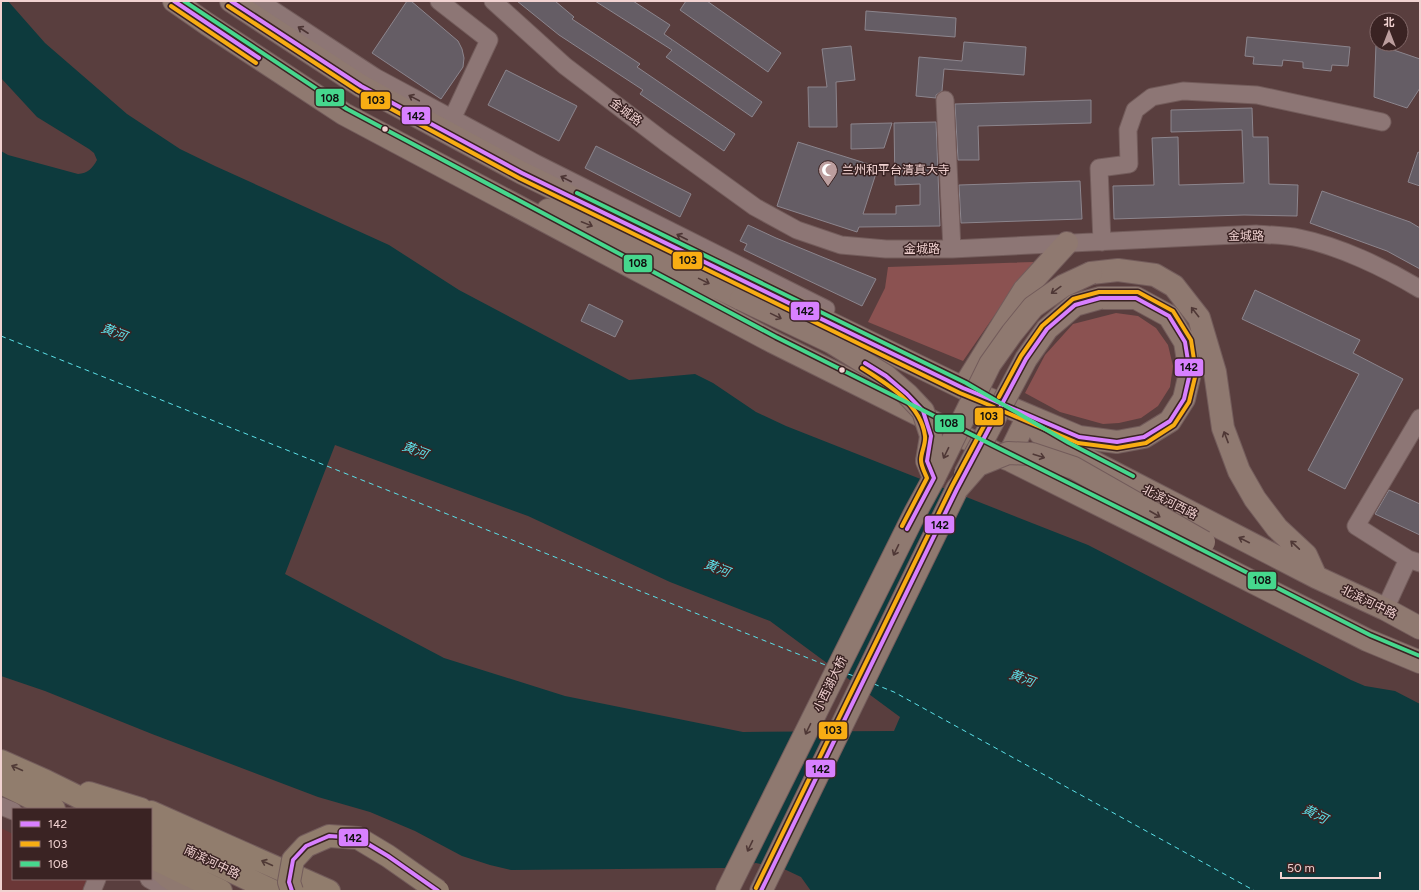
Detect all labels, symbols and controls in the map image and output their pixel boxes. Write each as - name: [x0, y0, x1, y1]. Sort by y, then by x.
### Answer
- north arrow: [1369, 12, 1409, 52]
- text: 北: [1384, 16, 1395, 29]
- one-way arrow: [298, 26, 309, 34]
- line badge: 108: [315, 88, 345, 107]
- line badge: 103: [360, 91, 391, 110]
- text: 108: [321, 92, 340, 105]
- text: 103: [367, 94, 385, 107]
- one-way arrow: [408, 94, 420, 101]
- street label: 金城路: [607, 96, 645, 128]
- line badge: 142: [401, 106, 431, 125]
- text: 142: [407, 110, 425, 123]
- unlabelled marker: [380, 124, 390, 134]
- mosque icon: 兰州和平台清真大寺: [817, 159, 839, 187]
- place label: 兰州和平台清真大寺: [842, 163, 950, 177]
- one-way arrow: [560, 174, 572, 182]
- one-way arrow: [580, 221, 592, 228]
- street label: 金城路: [1228, 229, 1264, 243]
- one-way arrow: [676, 233, 688, 240]
- street label: 金城路: [904, 242, 940, 256]
- line badge: 103: [672, 251, 703, 270]
- line badge: 108: [623, 254, 653, 273]
- text: 103: [679, 254, 697, 267]
- text: 108: [629, 257, 648, 270]
- one-way arrow: [697, 278, 709, 285]
- one-way arrow: [1051, 286, 1062, 294]
- line badge: 142: [790, 301, 820, 321]
- text: 142: [796, 305, 814, 318]
- one-way arrow: [1190, 307, 1199, 318]
- one-way arrow: [770, 313, 782, 320]
- water label: 黄河: [99, 320, 132, 345]
- line badge: 142: [1174, 358, 1204, 377]
- text: 142: [1180, 361, 1198, 374]
- unlabelled marker: [837, 365, 847, 375]
- line badge: 103: [974, 407, 1004, 426]
- text: 103: [980, 410, 998, 423]
- line badge: 108: [934, 414, 965, 433]
- text: 108: [940, 417, 959, 430]
- one-way arrow: [1222, 432, 1230, 444]
- water label: 黄河: [400, 438, 433, 463]
- one-way arrow: [942, 447, 949, 459]
- one-way arrow: [1032, 453, 1044, 461]
- street label: 北滨河西路: [1140, 482, 1200, 522]
- one-way arrow: [1149, 510, 1161, 518]
- line badge: 142: [924, 515, 955, 534]
- text: 142: [931, 519, 949, 532]
- one-way arrow: [1239, 536, 1251, 544]
- one-way arrow: [1290, 541, 1300, 550]
- one-way arrow: [892, 544, 900, 556]
- water label: 黄河: [702, 556, 735, 581]
- line badge: 108: [1247, 571, 1277, 590]
- text: 108: [1253, 574, 1272, 587]
- street label: 北滨河中路: [1339, 583, 1399, 621]
- street label: 小西湖大桥: [811, 654, 849, 714]
- water label: 黄河: [1007, 667, 1040, 691]
- line badge: 103: [818, 721, 848, 740]
- one-way arrow: [803, 723, 811, 735]
- text: 103: [824, 724, 842, 737]
- line badge: 142: [805, 759, 836, 778]
- text: 142: [812, 763, 830, 776]
- one-way arrow: [12, 764, 24, 771]
- water label: 黄河: [1300, 801, 1333, 828]
- legend: [12, 808, 152, 880]
- text: 142: [48, 817, 67, 831]
- line badge: 142: [338, 828, 369, 847]
- text: 142: [344, 832, 362, 845]
- text: 103: [48, 837, 67, 851]
- one-way arrow: [746, 839, 753, 851]
- street label: 南滨河中路: [182, 843, 242, 881]
- scale bar: [1281, 854, 1380, 880]
- text: 108: [48, 857, 68, 871]
- one-way arrow: [262, 859, 274, 867]
- text: 50 m: [1287, 861, 1315, 875]

